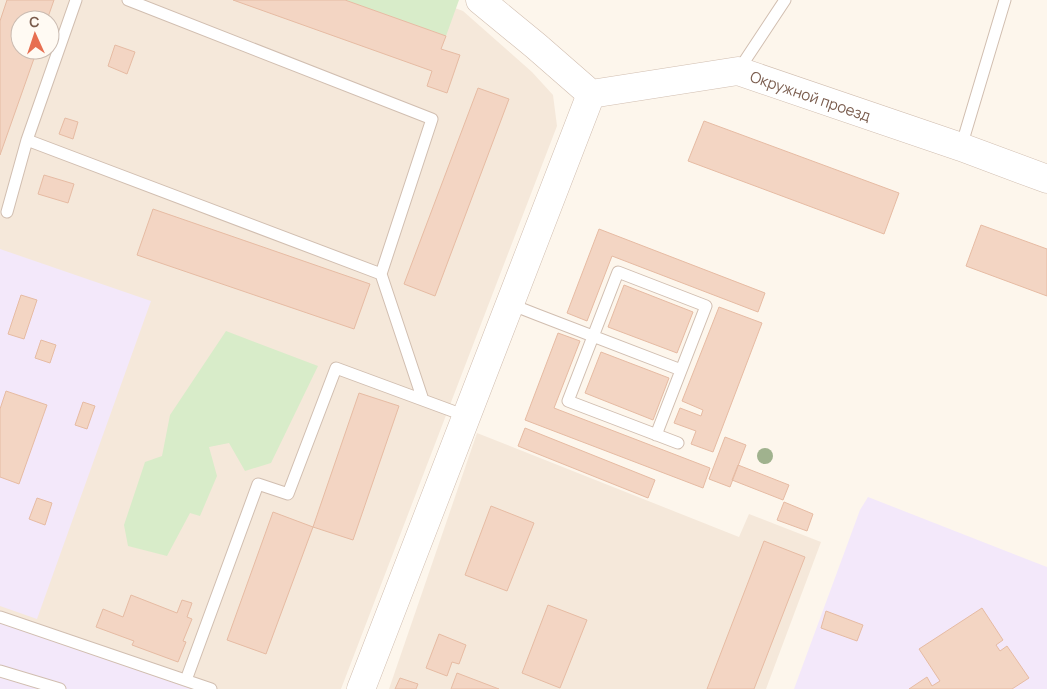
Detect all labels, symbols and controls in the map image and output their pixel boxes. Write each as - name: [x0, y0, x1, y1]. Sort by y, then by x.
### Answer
- north arrow: [10, 10, 60, 60]
- text: С: [29, 12, 40, 31]
- street label: Окружной проезд: [748, 65, 874, 126]

